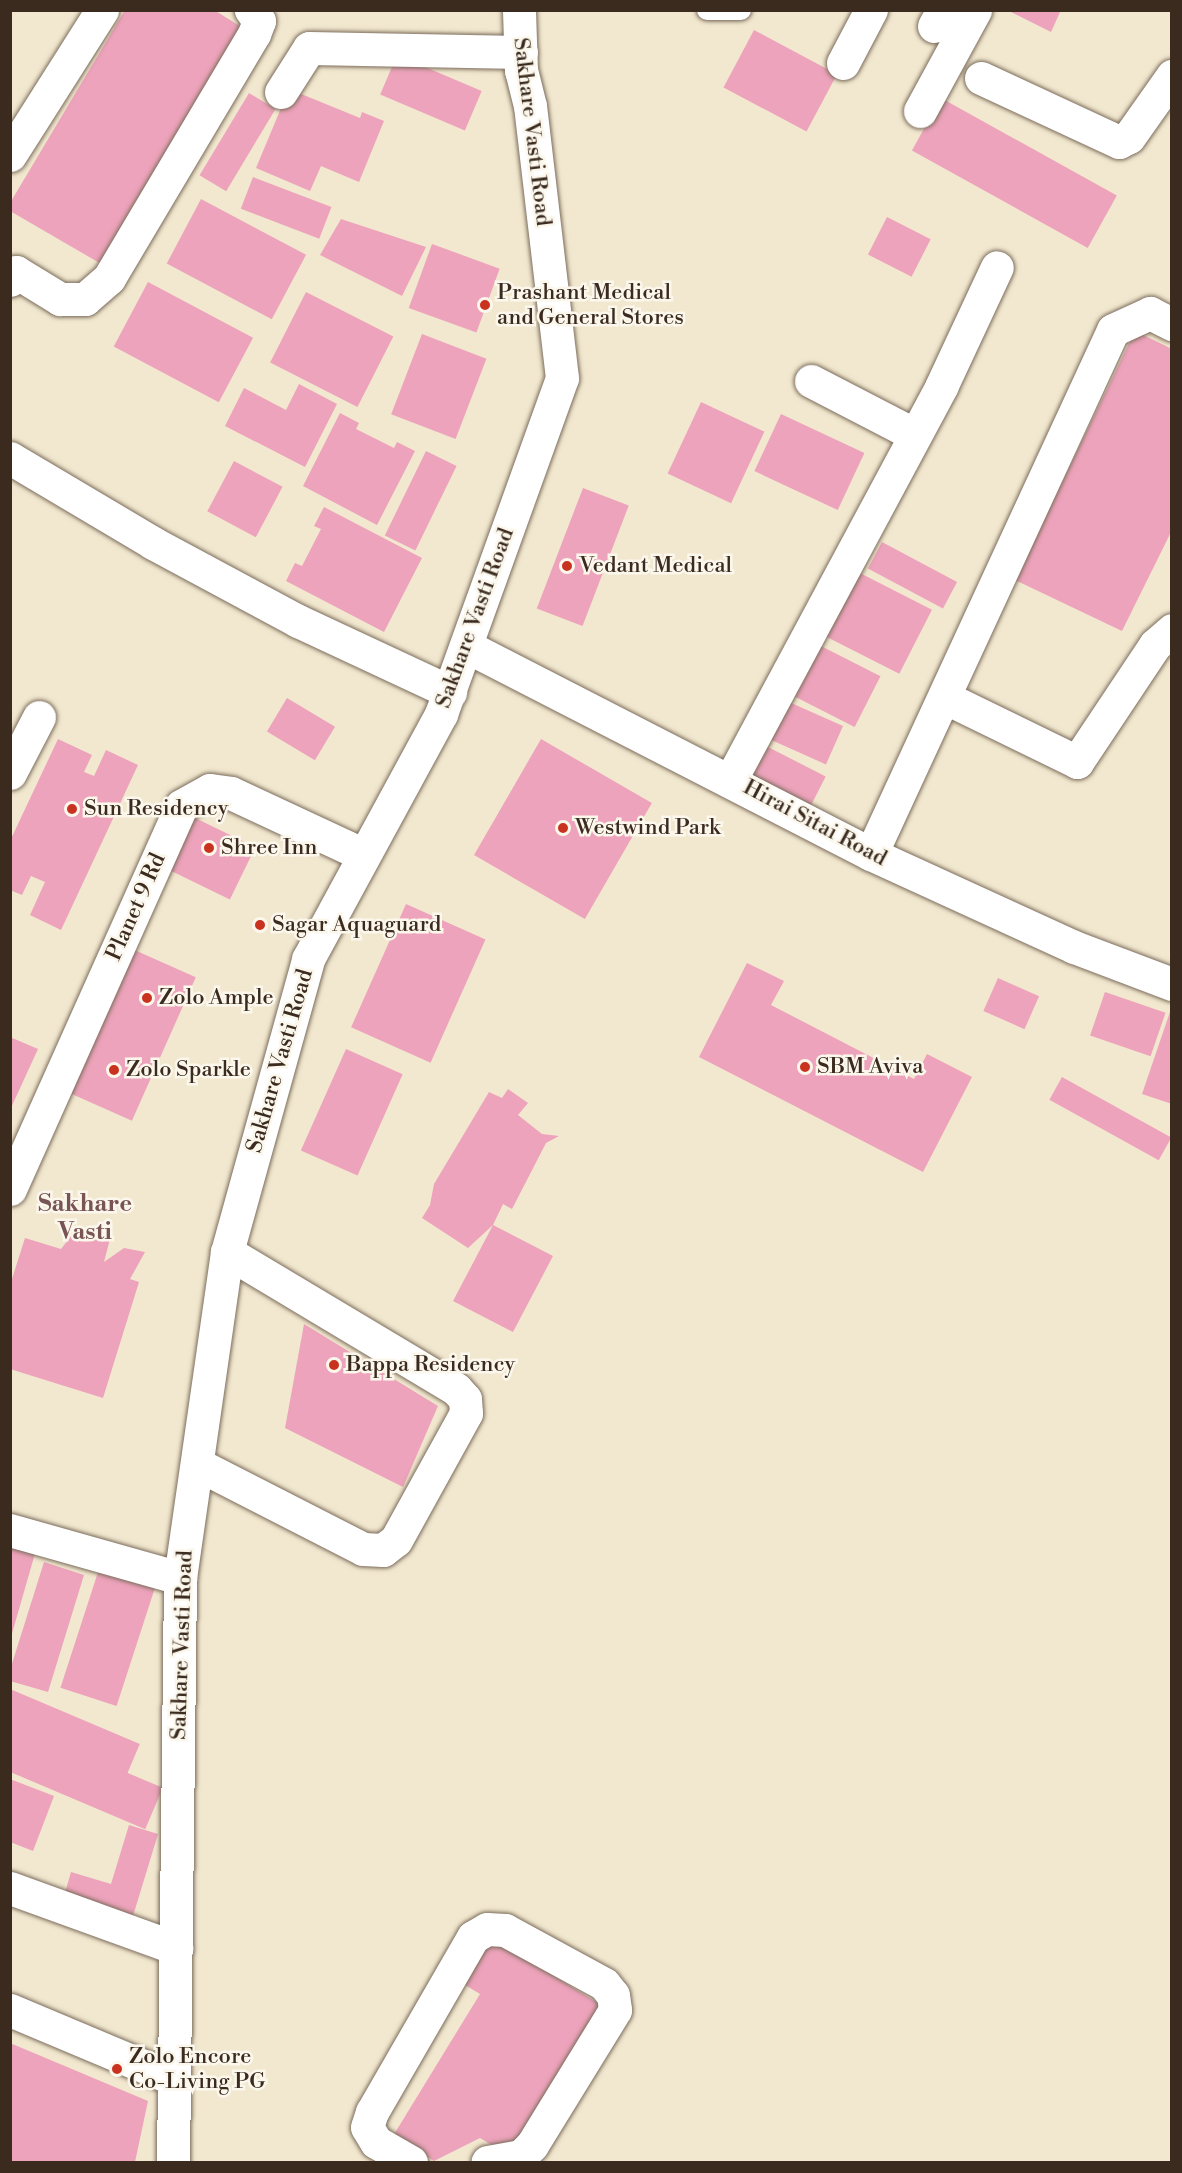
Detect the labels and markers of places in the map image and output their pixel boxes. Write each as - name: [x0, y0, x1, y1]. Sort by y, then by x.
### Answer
- place label: Prashant Medical and General Stores: [497, 279, 684, 330]
- marker: Prashant Medical and General Stores: [478, 298, 492, 312]
- place label: Vedant Medical: [579, 553, 732, 579]
- marker: Vedant Medical: [560, 559, 574, 573]
- place label: Sun Residency: [84, 796, 228, 822]
- marker: Sun Residency: [65, 802, 79, 816]
- place label: Westwind Park: [575, 815, 721, 841]
- marker: Westwind Park: [556, 821, 570, 835]
- place label: Shree Inn: [221, 835, 317, 861]
- marker: Shree Inn: [202, 841, 216, 855]
- place label: Sagar Aquaguard: [272, 912, 441, 938]
- marker: Sagar Aquaguard: [253, 918, 267, 932]
- place label: Zolo Ample: [159, 985, 274, 1011]
- marker: Zolo Ample: [140, 991, 154, 1005]
- place label: SBM Aviva: [817, 1054, 923, 1080]
- place label: Zolo Sparkle: [126, 1057, 251, 1083]
- marker: SBM Aviva: [798, 1060, 812, 1074]
- marker: Zolo Sparkle: [107, 1063, 121, 1077]
- place label: Bappa Residency: [346, 1352, 515, 1378]
- marker: Bappa Residency: [327, 1358, 341, 1372]
- place label: Zolo Encore Co-Living PG: [129, 2043, 266, 2094]
- marker: Zolo Encore Co-Living PG: [110, 2062, 124, 2076]

